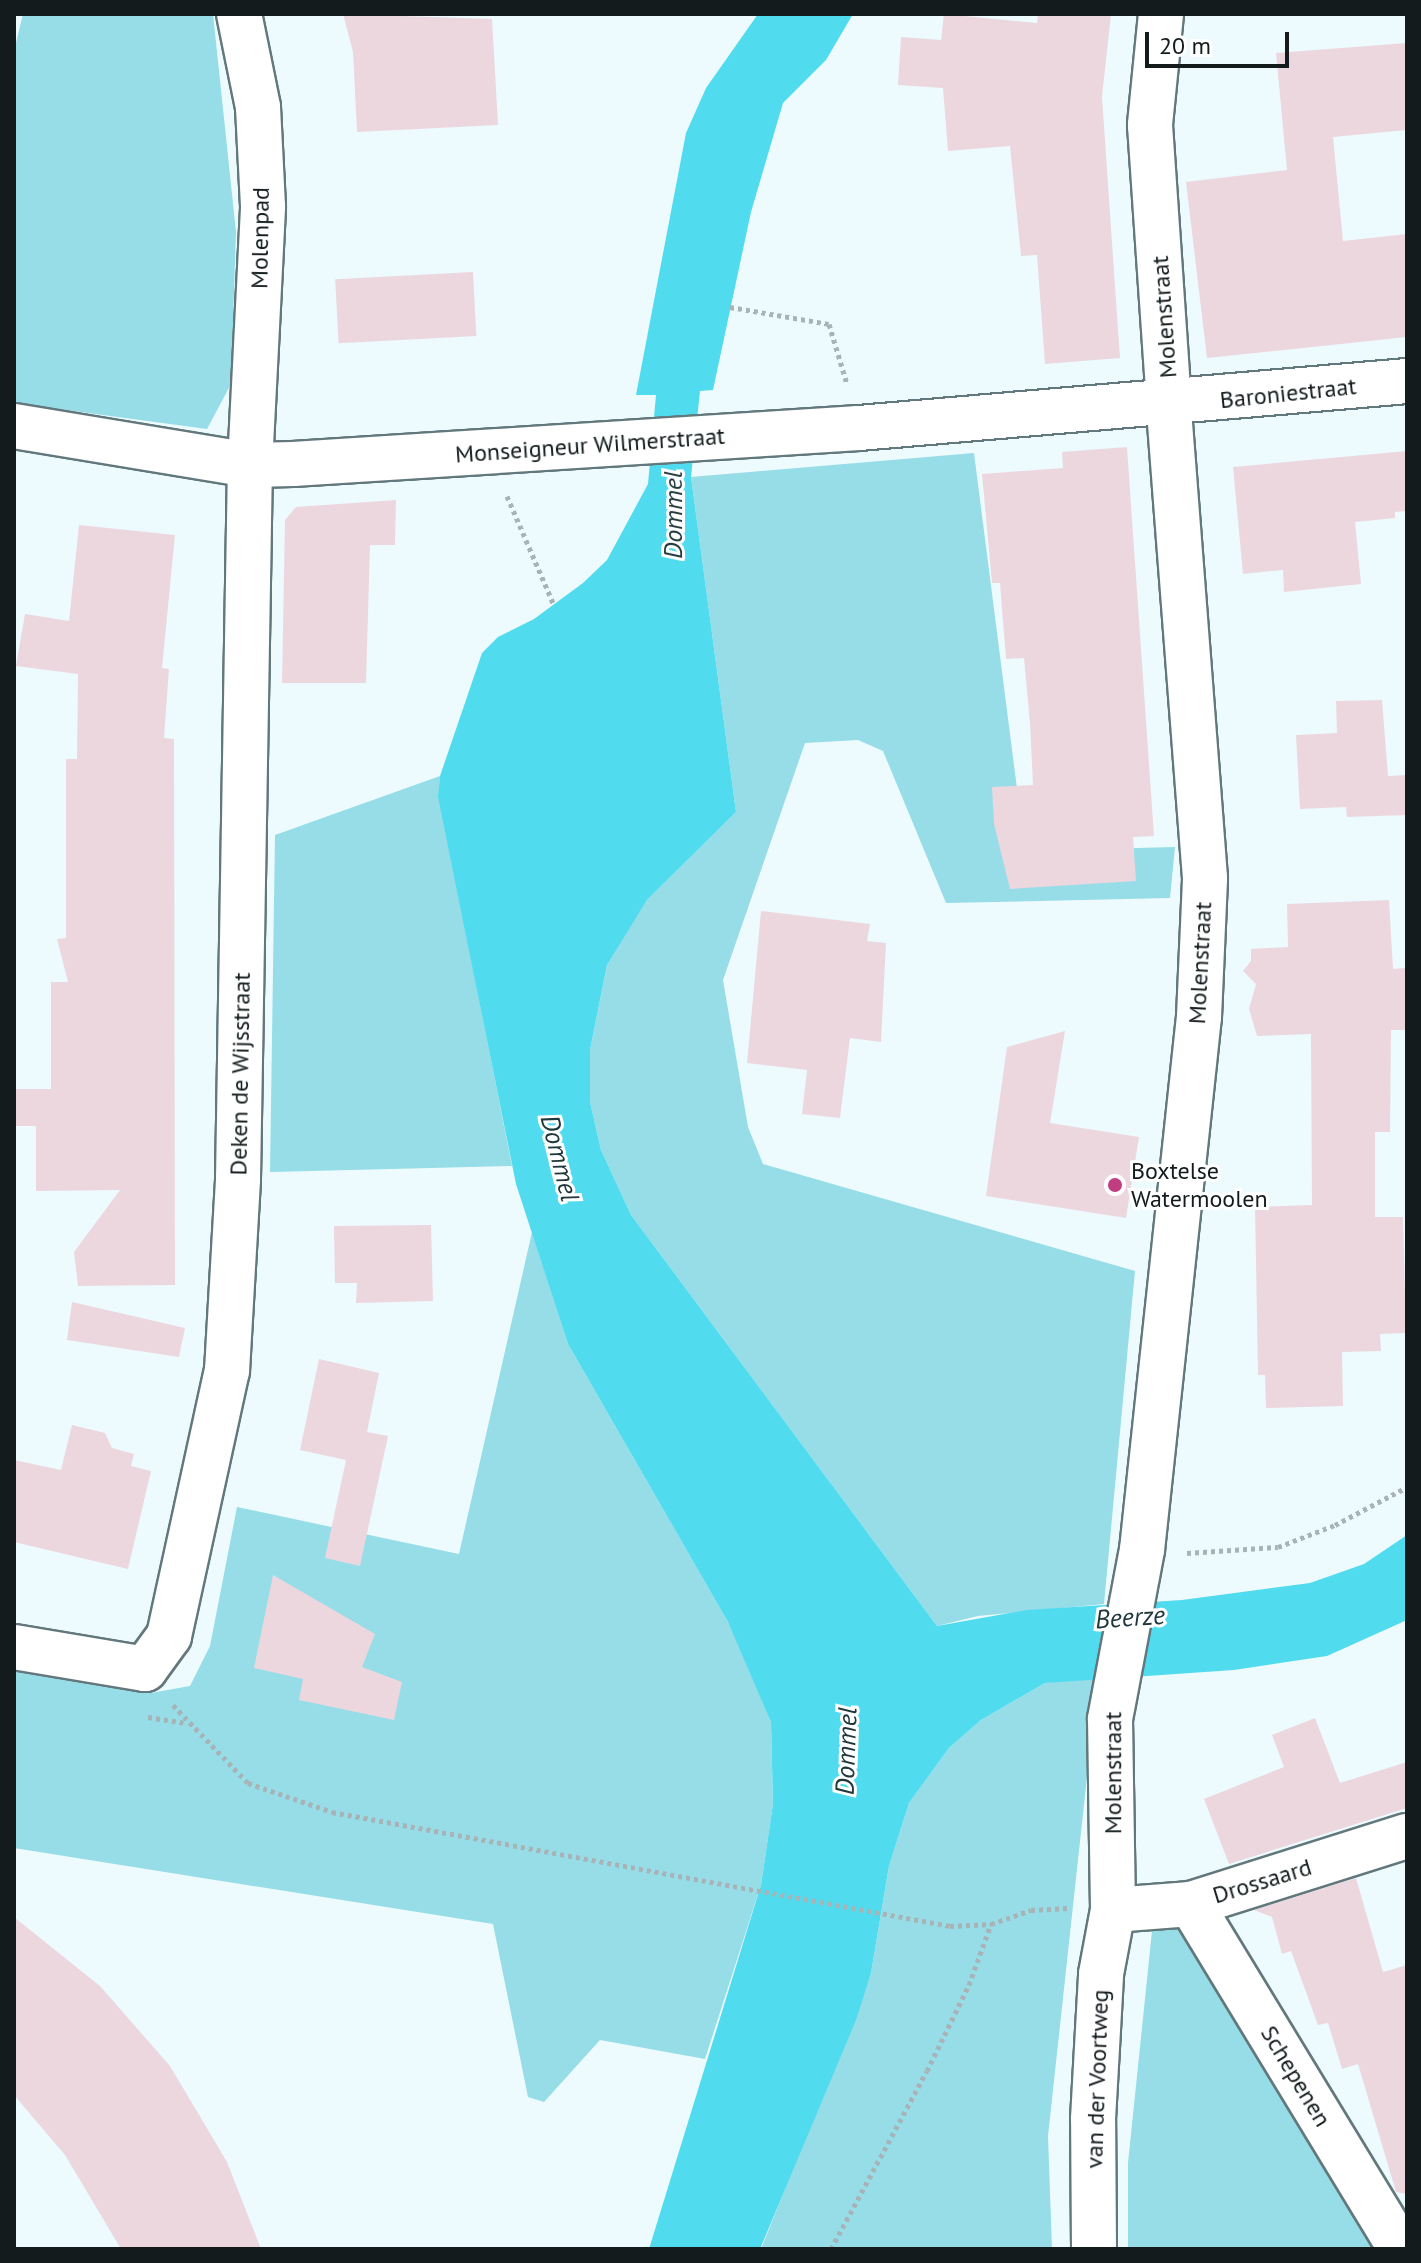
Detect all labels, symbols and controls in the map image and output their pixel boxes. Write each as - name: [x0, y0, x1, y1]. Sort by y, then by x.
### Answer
- scale bar: [1149, 16, 1293, 66]
- text: 20 m: [1159, 30, 1211, 61]
- street label: Molenpad: [245, 187, 275, 289]
- street label: Molenstraat: [1145, 255, 1183, 379]
- street label: Baroniestraat: [1218, 372, 1358, 414]
- street label: Monseigneur Wilmerstraat: [454, 421, 726, 469]
- water label: Dommel: [657, 471, 689, 559]
- street label: Molenstraat: [1182, 901, 1218, 1025]
- street label: Deken de Wijsstraat: [224, 972, 256, 1176]
- water label: Dommel: [534, 1112, 586, 1204]
- place label: Boxtelse Watermoolen: [1131, 1157, 1268, 1213]
- marker: Boxtelse Watermoolen: [1106, 1176, 1124, 1194]
- water label: Beerze: [1094, 1599, 1166, 1635]
- water label: Dommel: [829, 1707, 863, 1795]
- street label: Molenstraat: [1099, 1712, 1127, 1834]
- street label: Drossaard: [1209, 1852, 1315, 1910]
- street label: van der Voortweg: [1079, 1989, 1115, 2169]
- street label: Schepenen: [1255, 2020, 1337, 2132]

